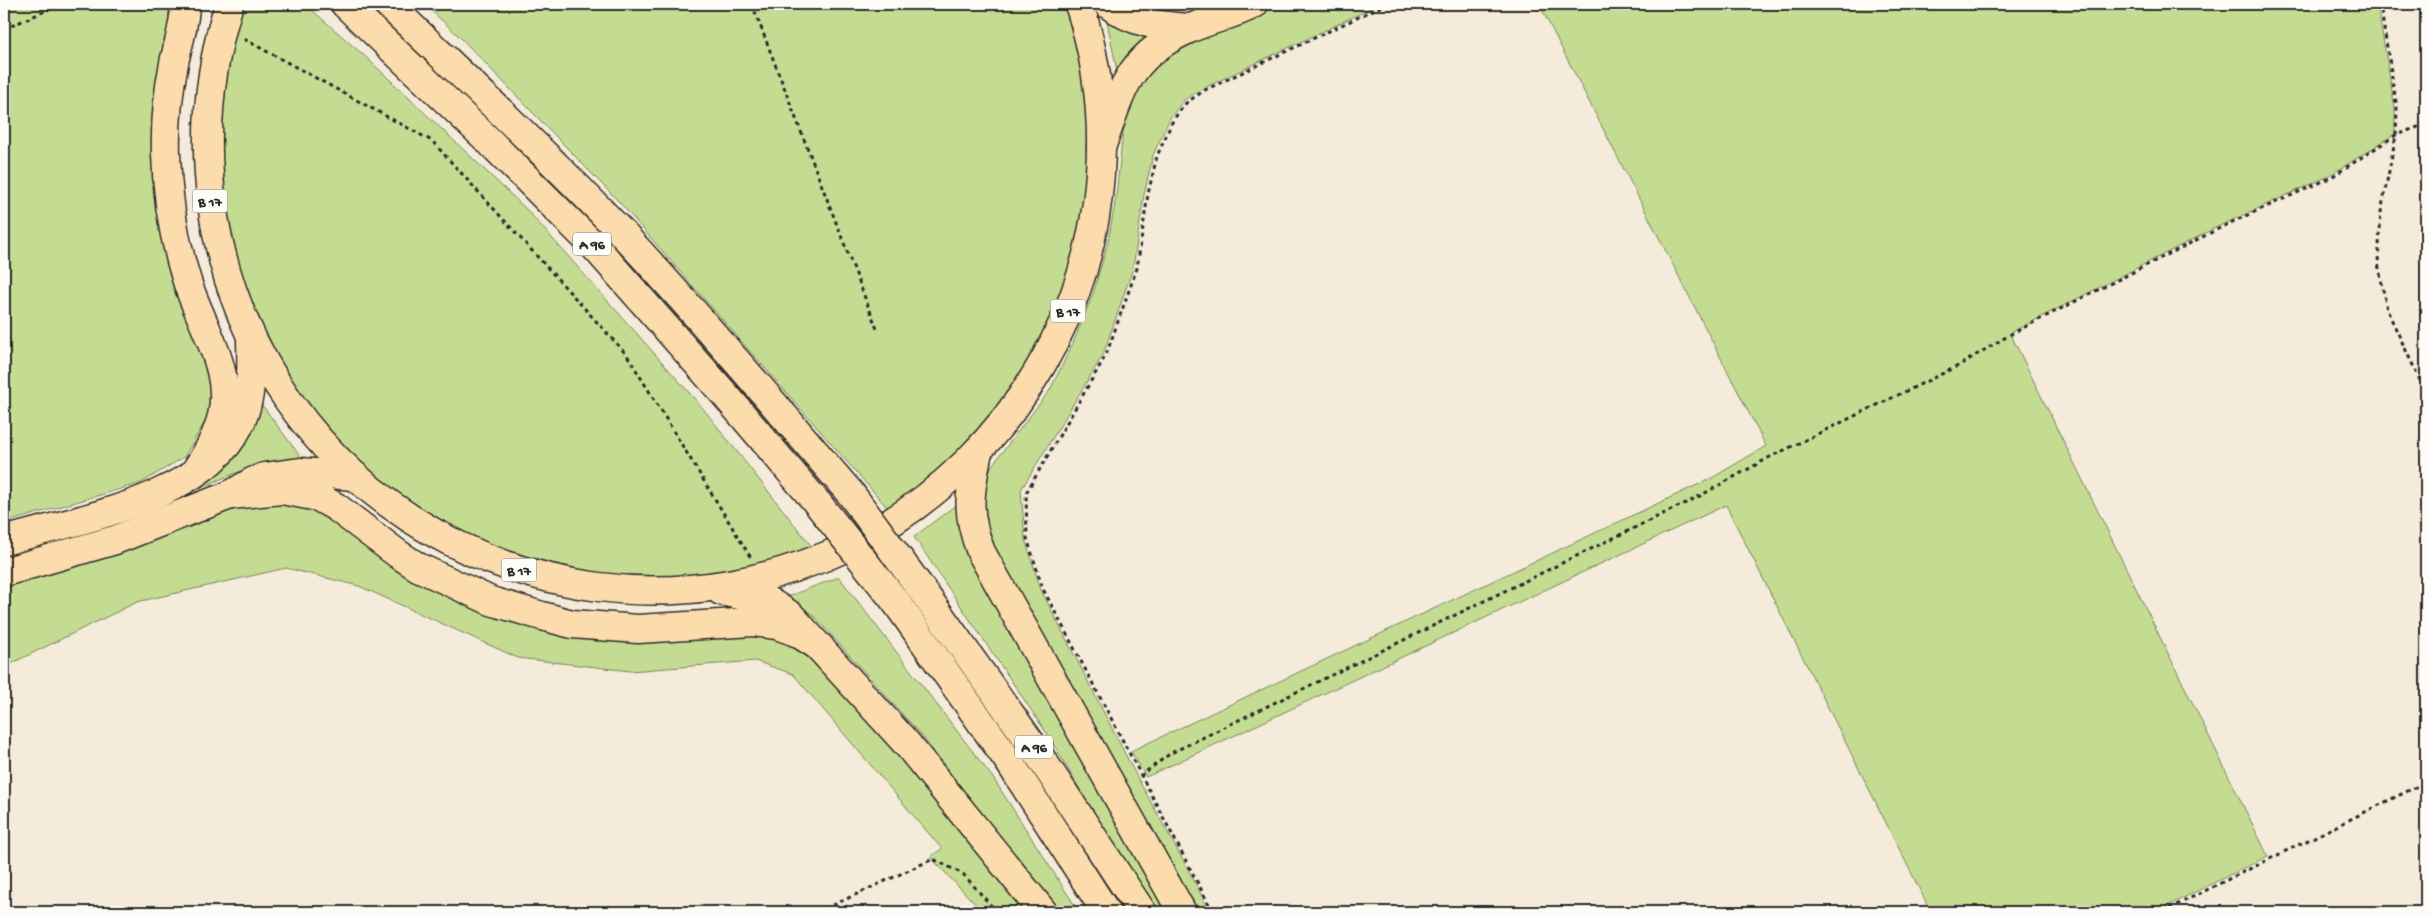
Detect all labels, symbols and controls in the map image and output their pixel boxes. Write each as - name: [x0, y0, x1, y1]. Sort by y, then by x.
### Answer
- road number: B 17: [192, 190, 228, 212]
- road number: A 96: [573, 232, 611, 255]
- road number: B 17: [1050, 300, 1086, 322]
- road number: B 17: [502, 558, 536, 582]
- road number: A 96: [1015, 736, 1053, 759]

